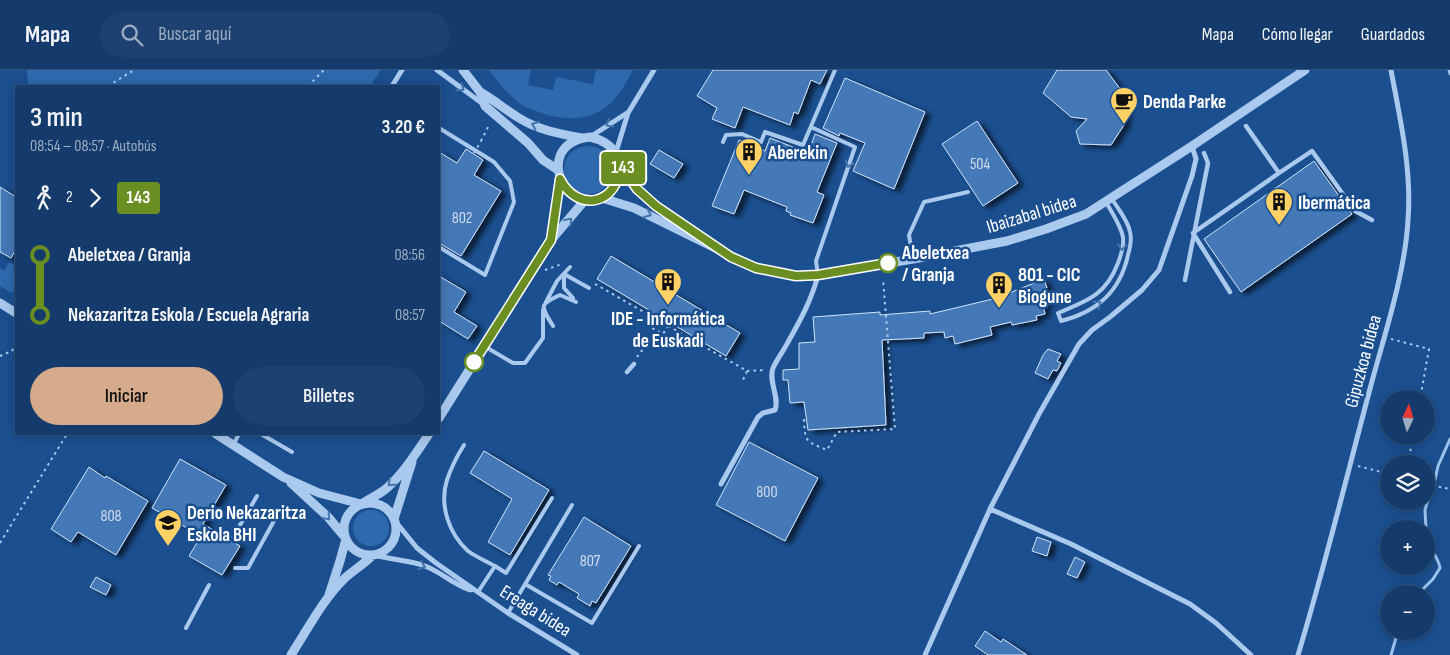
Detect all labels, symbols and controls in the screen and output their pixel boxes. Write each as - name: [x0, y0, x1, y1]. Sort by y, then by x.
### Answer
- search box: [100, 12, 450, 57]
- text: Mapa: [25, 20, 70, 49]
- icon: search: [118, 21, 146, 49]
- text: Buscar aquí: [158, 23, 231, 46]
- text: Mapa: [1202, 24, 1234, 45]
- text: Cómo llegar: [1262, 24, 1333, 45]
- text: Guardados: [1361, 24, 1425, 45]
- one-way arrow: [455, 82, 464, 90]
- cafe icon: Denda Parke: [1109, 86, 1139, 125]
- place label: Denda Parke: [1143, 91, 1226, 114]
- text: 3 min: [30, 101, 83, 134]
- text: 3.20 €: [382, 116, 425, 139]
- one-way arrow: [605, 118, 614, 128]
- one-way arrow: [531, 121, 540, 132]
- text: 08:54 – 08:57 · Autobús: [30, 137, 157, 156]
- building icon: Aberekin: [734, 137, 764, 176]
- place label: Aberekin: [767, 142, 828, 165]
- line badge: 143: [594, 152, 652, 184]
- house number: 504: [970, 155, 990, 174]
- text: 143: [611, 157, 635, 178]
- one-way arrow: [844, 160, 854, 168]
- icon: walk: [30, 184, 58, 212]
- icon: forward: [81, 184, 109, 212]
- text: 143: [127, 187, 150, 208]
- building icon: Ibermática: [1264, 187, 1294, 226]
- text: 2: [66, 188, 73, 207]
- street label: Ibaizabal bidea: [984, 190, 1079, 239]
- place label: Ibermática: [1298, 192, 1371, 215]
- one-way arrow: [643, 208, 652, 219]
- house number: 802: [452, 209, 472, 228]
- one-way arrow: [563, 217, 572, 226]
- place label: Abeletxea / Granja: [901, 242, 969, 287]
- one-way arrow: [1117, 243, 1128, 251]
- text: Abeletxea / Granja: [68, 244, 191, 267]
- text: 08:56: [394, 246, 425, 265]
- marker: Abeletxea / Granja: [878, 253, 898, 273]
- place label: 801 - CIC Biogune: [1018, 264, 1081, 309]
- building icon: IDE - Informática de Euskadi: [653, 267, 683, 306]
- building icon: 801 - CIC Biogune: [984, 270, 1014, 309]
- one-way arrow: [1092, 301, 1101, 310]
- text: Nekazaritza Eskola / Escuela Agraria: [68, 304, 309, 327]
- text: 08:57: [395, 306, 425, 325]
- place label: IDE - Informática de Euskadi: [611, 308, 725, 353]
- street label: Gipuzkoa bidea: [1340, 312, 1387, 410]
- unlabelled marker: [464, 352, 484, 372]
- button: Iniciar: [30, 367, 223, 425]
- button: Billetes: [233, 367, 425, 425]
- north arrow: [1380, 390, 1435, 445]
- map controls: [1380, 390, 1435, 640]
- button: layers: [1380, 455, 1435, 510]
- one-way arrow: [387, 477, 396, 486]
- house number: 800: [756, 483, 778, 502]
- place label: Derio Nekazaritza Eskola BHI: [187, 502, 306, 547]
- house number: 808: [100, 507, 122, 526]
- school or university icon: Derio Nekazaritza Eskola BHI: [153, 508, 183, 547]
- one-way arrow: [321, 512, 330, 521]
- button: +: [1380, 520, 1435, 575]
- house number: 807: [580, 552, 601, 571]
- one-way arrow: [418, 560, 426, 570]
- street label: Ereaga bidea: [495, 580, 575, 642]
- button: −: [1380, 585, 1435, 640]

